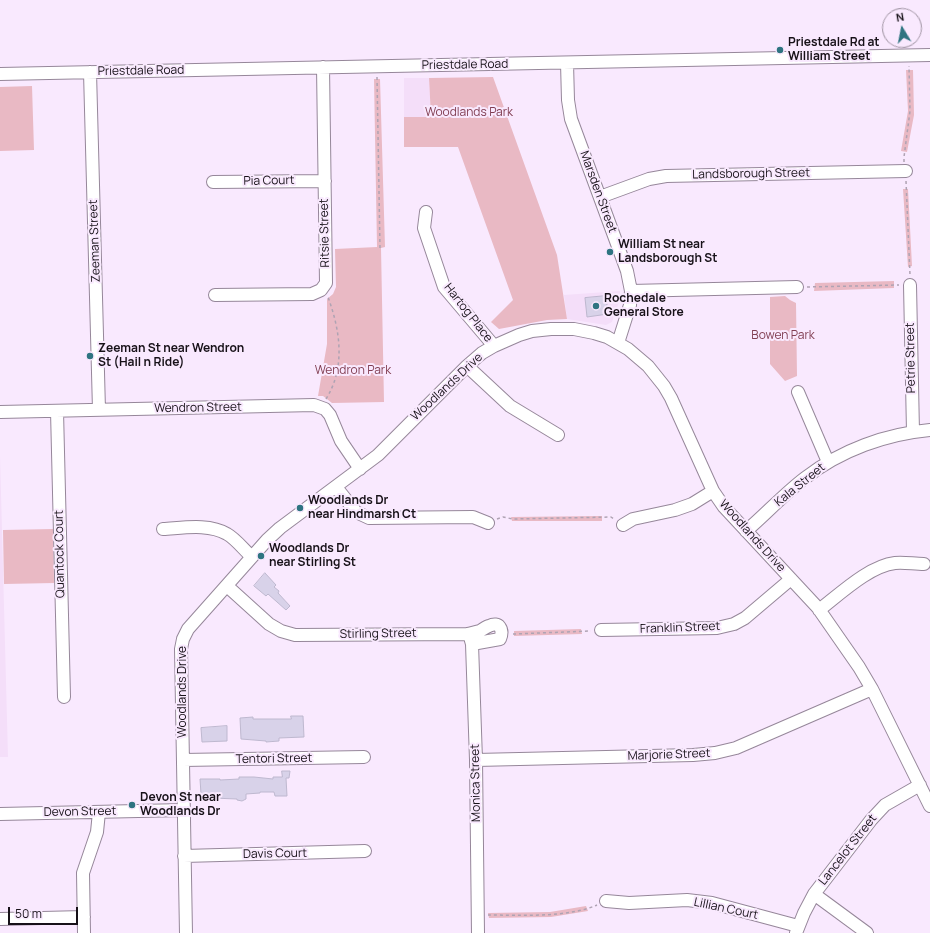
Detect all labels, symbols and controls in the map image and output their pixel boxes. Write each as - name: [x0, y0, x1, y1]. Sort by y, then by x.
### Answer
- north arrow: [882, 8, 922, 48]
- text: N: [895, 9, 905, 25]
- place label: Priestdale Rd at William Street: [788, 36, 880, 64]
- marker: Priestdale Rd at William Street: [775, 45, 785, 55]
- street label: Priestdale Road: [422, 57, 508, 73]
- street label: Priestdale Road: [98, 63, 184, 79]
- park label: Woodlands Park: [425, 106, 513, 120]
- street label: Marsden Street: [577, 149, 619, 235]
- street label: Landsborough Street: [692, 166, 810, 182]
- street label: Pia Court: [243, 173, 295, 189]
- street label: Ritsie Street: [317, 198, 333, 268]
- street label: Zeeman Street: [86, 199, 104, 283]
- place label: William St near Landsborough St: [618, 238, 717, 266]
- marker: William St near Landsborough St: [605, 247, 615, 257]
- street label: Hartog Place: [441, 281, 495, 345]
- place label: Rochedale General Store: [604, 292, 684, 320]
- marker: Rochedale General Store: [591, 301, 601, 311]
- street label: Petrie Street: [903, 322, 919, 394]
- park label: Bowen Park: [751, 329, 815, 343]
- place label: Zeeman St near Wendron St (Hail n Ride): [98, 342, 244, 370]
- street label: Woodlands Drive: [408, 350, 486, 424]
- marker: Zeeman St near Wendron St (Hail n Ride): [85, 351, 95, 361]
- park label: Wendron Park: [315, 364, 391, 378]
- street label: Wendron Street: [154, 400, 242, 416]
- street label: Kala Street: [772, 460, 828, 510]
- place label: Woodlands Dr near Hindmarsh Ct: [308, 494, 416, 522]
- street label: Woodlands Drive: [716, 497, 788, 575]
- marker: Woodlands Dr near Hindmarsh Ct: [295, 503, 305, 513]
- street label: Quantock Court: [52, 510, 68, 598]
- place label: Woodlands Dr near Stirling St: [269, 542, 356, 570]
- marker: Woodlands Dr near Stirling St: [256, 551, 266, 561]
- street label: Franklin Street: [640, 619, 720, 637]
- street label: Stirling Street: [339, 626, 417, 642]
- street label: Woodlands Drive: [176, 646, 190, 738]
- street label: Monica Street: [468, 744, 484, 822]
- street label: Marjorie Street: [627, 746, 711, 764]
- street label: Tentori Street: [236, 751, 312, 767]
- place label: Devon St near Woodlands Dr: [140, 791, 221, 819]
- marker: Devon St near Woodlands Dr: [127, 800, 137, 810]
- street label: Devon Street: [44, 804, 116, 820]
- street label: Lancelot Street: [816, 812, 880, 888]
- street label: Davis Court: [243, 846, 307, 862]
- street label: Lillian Court: [692, 895, 760, 923]
- scale bar: [10, 899, 80, 925]
- text: 50 m: [15, 905, 42, 922]

